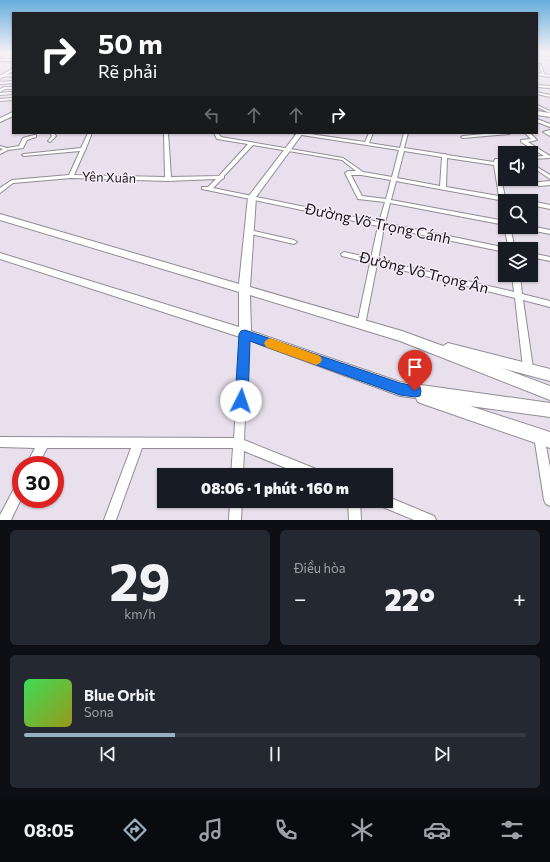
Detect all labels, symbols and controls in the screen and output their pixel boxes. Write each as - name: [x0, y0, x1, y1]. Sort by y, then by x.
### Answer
- text: 50 m: [98, 26, 163, 60]
- icon: right: [32, 28, 84, 80]
- text: Rẽ phải: [98, 60, 157, 82]
- icon: left: [201, 104, 223, 126]
- icon: ahead: [243, 104, 265, 126]
- icon: ahead: [285, 104, 307, 126]
- icon: right: [327, 104, 349, 126]
- map controls: [498, 146, 538, 282]
- button: sound: [498, 146, 538, 186]
- street label: Yên Xuân: [82, 168, 136, 186]
- button: search: [498, 194, 538, 234]
- street label: Đường Võ Trọng Cánh: [303, 199, 453, 247]
- button: layers: [498, 242, 538, 282]
- street label: Đường Võ Trọng Ân: [357, 246, 491, 297]
- pin: [398, 350, 432, 391]
- icon: arrive: [404, 356, 426, 378]
- position arrow: [220, 380, 262, 422]
- speed limit sign: 30: [12, 456, 64, 508]
- text: 08:06 · 1 phút · 160 m: [201, 479, 349, 497]
- text: 29: [109, 548, 171, 612]
- text: Điều hòa: [294, 560, 346, 576]
- text: 22°: [385, 580, 435, 617]
- text: −: [294, 585, 307, 612]
- text: +: [513, 585, 526, 612]
- text: km/h: [124, 606, 156, 622]
- text: Blue Orbit: [84, 686, 155, 704]
- text: Sona: [84, 704, 114, 720]
- icon: previous: [97, 743, 119, 765]
- icon: pause: [264, 743, 286, 765]
- icon: next: [431, 743, 453, 765]
- icon: directions: [121, 816, 149, 844]
- icon: music: [197, 816, 225, 844]
- icon: phone: [272, 816, 300, 844]
- icon: climate: [348, 816, 376, 844]
- icon: car: [423, 816, 451, 844]
- icon: filters: [498, 816, 526, 844]
- text: 08:05: [24, 819, 74, 841]

